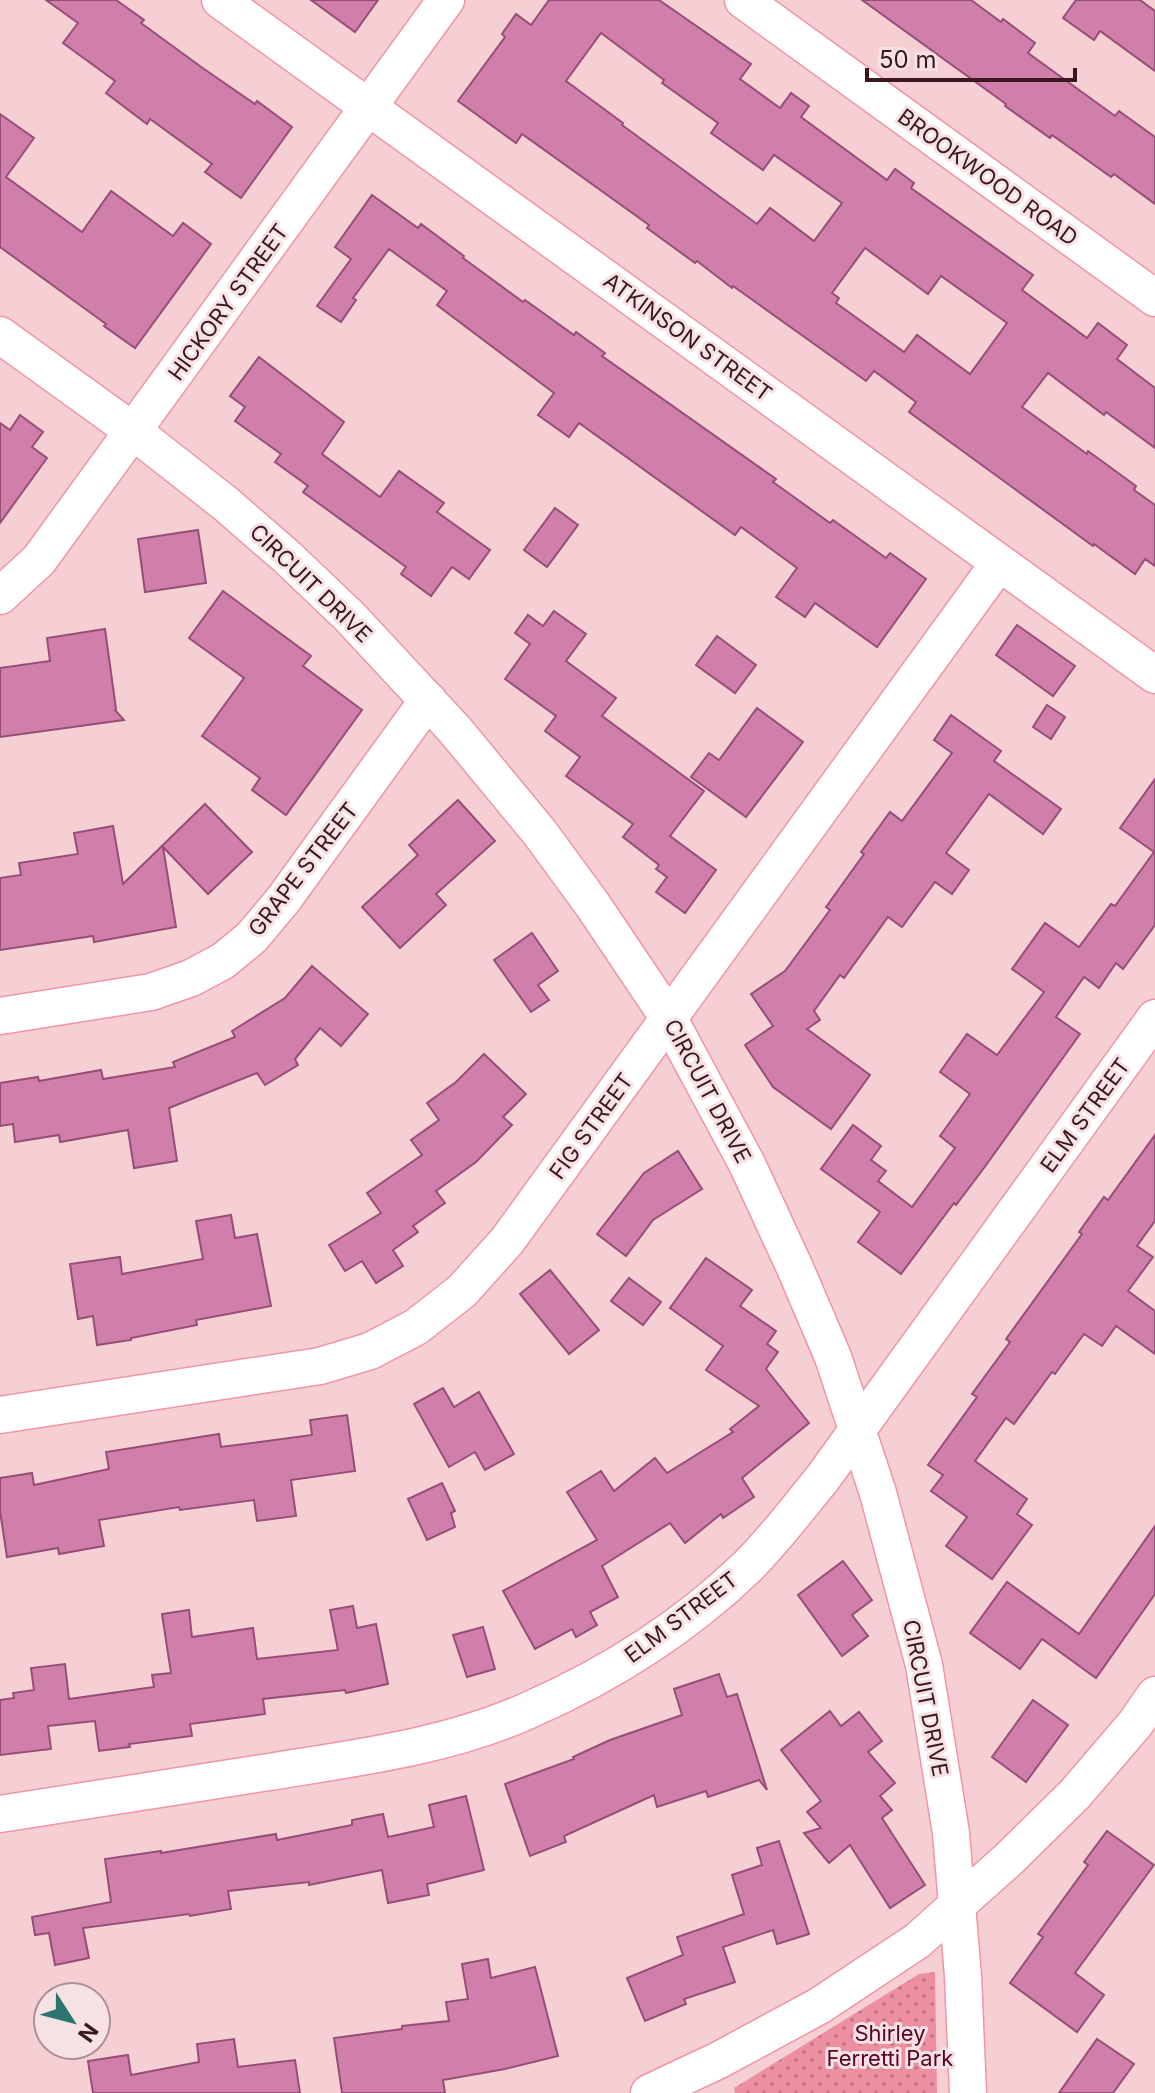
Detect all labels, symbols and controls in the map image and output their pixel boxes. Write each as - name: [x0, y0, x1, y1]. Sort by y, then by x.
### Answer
- scale bar: [867, 32, 1075, 82]
- text: 50 m: [879, 45, 937, 74]
- street label: BROOKWOOD ROAD: [893, 103, 1083, 251]
- street label: HICKORY STREET: [163, 219, 293, 385]
- street label: ATKINSON STREET: [599, 267, 777, 407]
- street label: CIRCUIT DRIVE: [245, 518, 377, 648]
- street label: GRAPE STREET: [243, 797, 363, 941]
- street label: CIRCUIT DRIVE: [659, 1015, 757, 1167]
- street label: ELM STREET: [1035, 1053, 1135, 1177]
- street label: FIG STREET: [544, 1068, 638, 1184]
- street label: ELM STREET: [619, 1566, 743, 1668]
- street label: CIRCUIT DRIVE: [898, 1617, 954, 1779]
- north arrow: [32, 1981, 112, 2061]
- text: N: [73, 2018, 104, 2047]
- park label: Shirley Ferretti Park: [827, 2020, 953, 2071]

